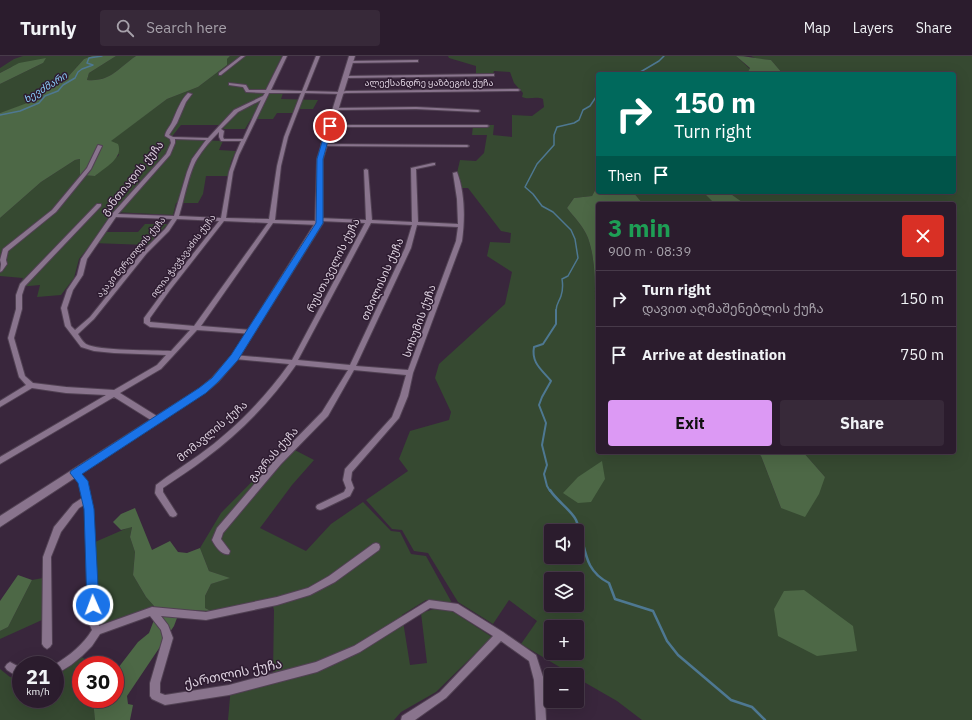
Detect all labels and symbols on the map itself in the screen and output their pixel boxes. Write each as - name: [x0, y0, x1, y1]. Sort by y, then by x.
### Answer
- water label: ხევძმარი: [21, 68, 71, 106]
- street label: ალექსანდრე ყაზბეგის ქუჩა: [365, 77, 493, 89]
- pin: [313, 109, 347, 143]
- street label: განთიადის ქუჩა: [98, 138, 166, 218]
- street label: ილია ჭავჭავაძის ქუჩა: [148, 212, 218, 300]
- street label: აკაკი წერეთლის ქუჩა: [94, 214, 168, 300]
- street label: რუსთაველის ქუჩა: [303, 216, 363, 314]
- street label: თბილისის ქუჩა: [358, 236, 406, 322]
- street label: სოხუმის ქუჩა: [399, 283, 439, 359]
- street label: მომავლის ქუჩა: [174, 398, 250, 464]
- street label: გაგრას ქუჩა: [245, 424, 301, 484]
- position arrow: [72, 584, 114, 626]
- street label: ქართლის ქუჩა: [183, 655, 284, 692]
- speed limit sign: 30: [72, 656, 124, 708]

